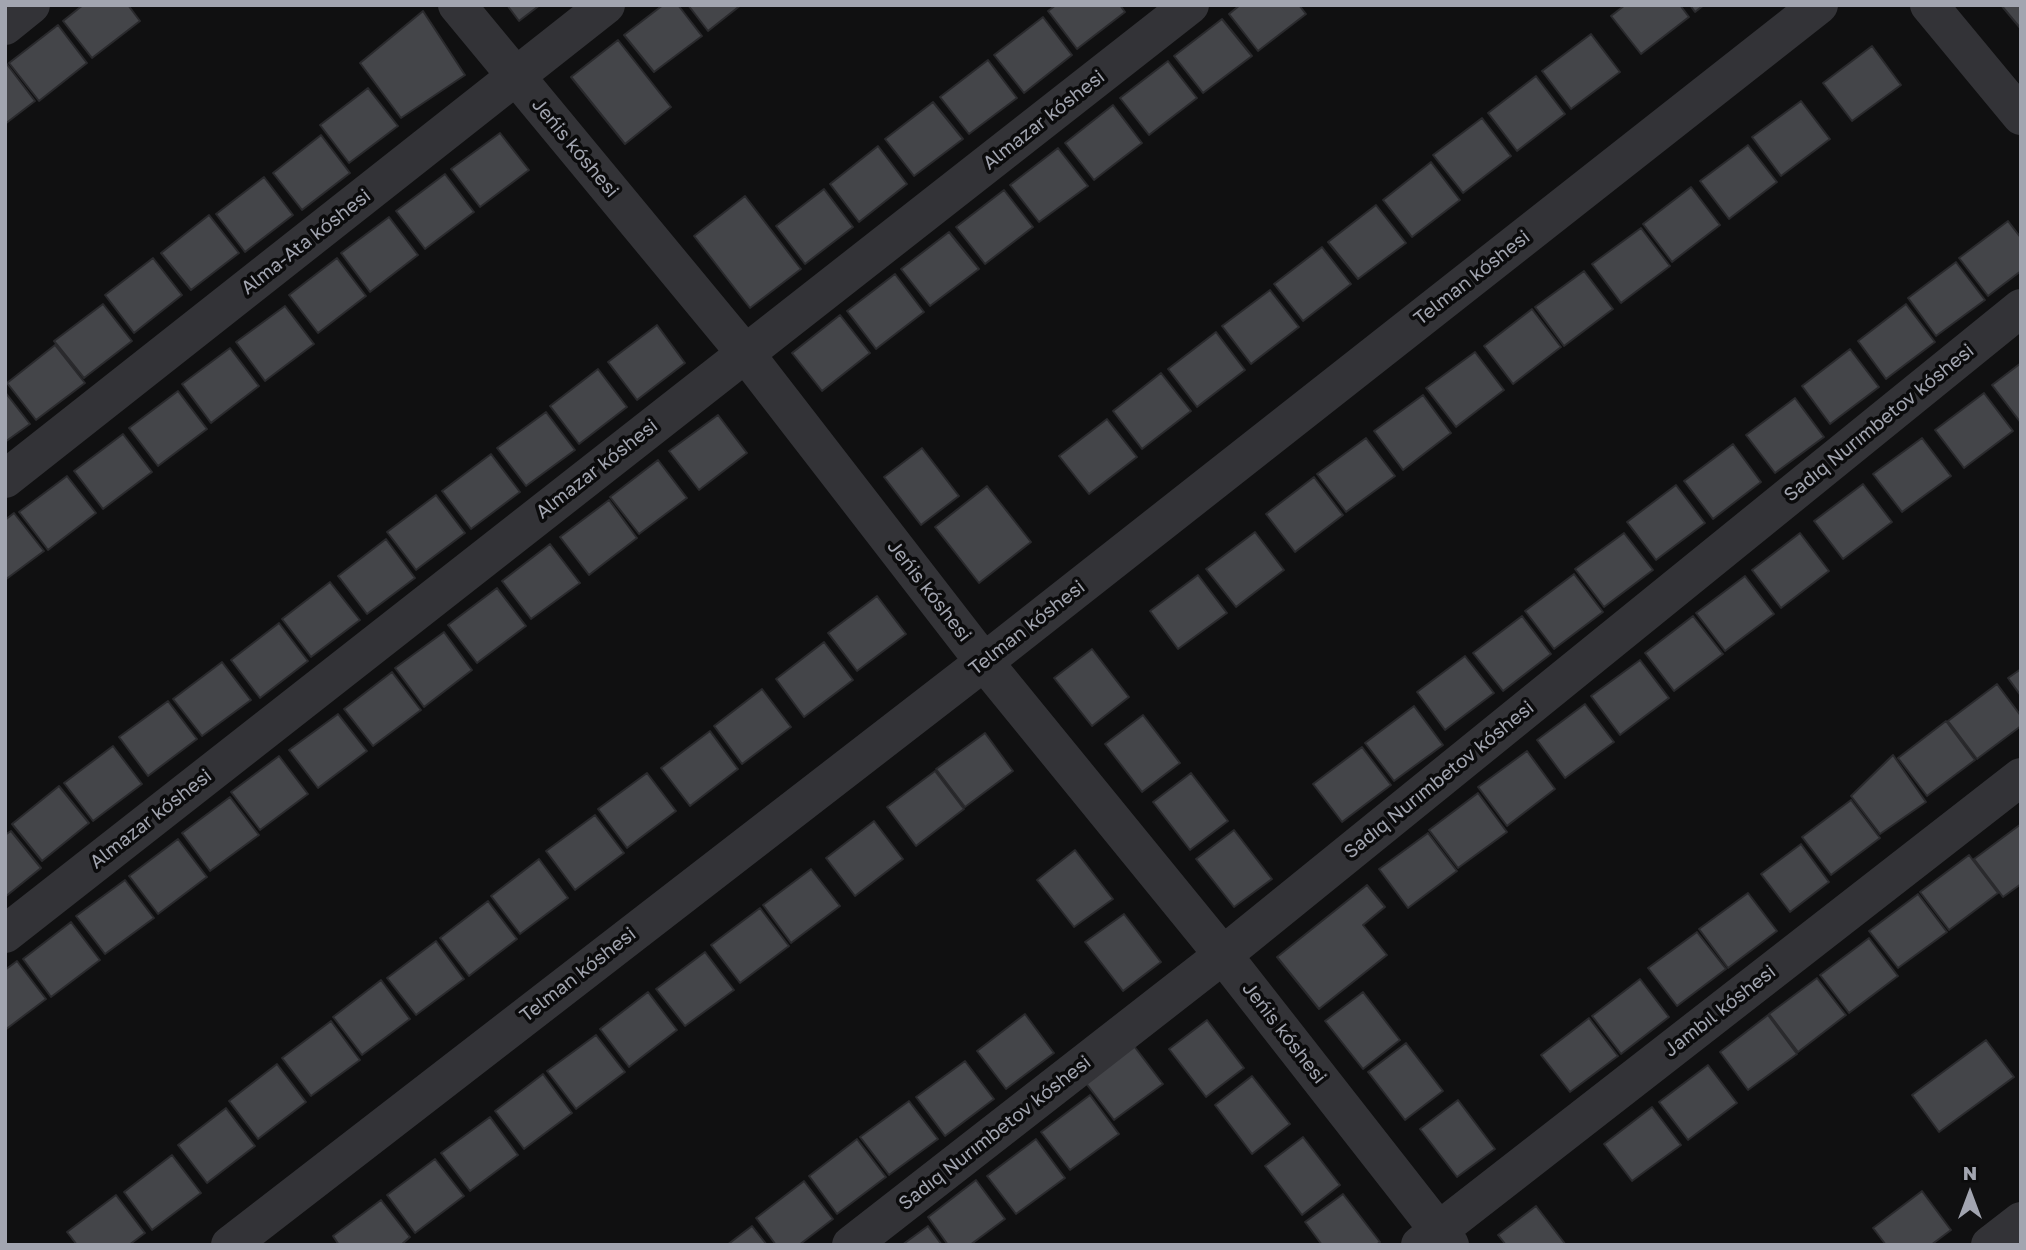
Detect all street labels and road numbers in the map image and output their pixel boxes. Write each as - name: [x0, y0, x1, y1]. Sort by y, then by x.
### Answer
- street label: Almazar kóshesi: [979, 65, 1109, 175]
- street label: Jeńis kóshesi: [527, 94, 623, 202]
- street label: Alma-Ata kóshesi: [237, 184, 375, 300]
- street label: Telman kóshesi: [1409, 226, 1535, 330]
- street label: Sadıq Nurımbetov kóshesi: [1779, 339, 1979, 507]
- street label: Almazar kóshesi: [532, 414, 662, 524]
- street label: Jeńis kóshesi: [882, 536, 976, 646]
- street label: Telman kóshesi: [964, 576, 1090, 680]
- street label: Sadıq Nurımbetov kóshesi: [1339, 696, 1539, 864]
- street label: Almazar kóshesi: [86, 764, 216, 874]
- street label: Telman kóshesi: [515, 923, 641, 1027]
- street label: Jambıl kóshesi: [1660, 960, 1780, 1062]
- street label: Jeńis kóshesi: [1237, 978, 1331, 1088]
- street label: Sadıq Nurımbetov kóshesi: [894, 1051, 1096, 1215]

